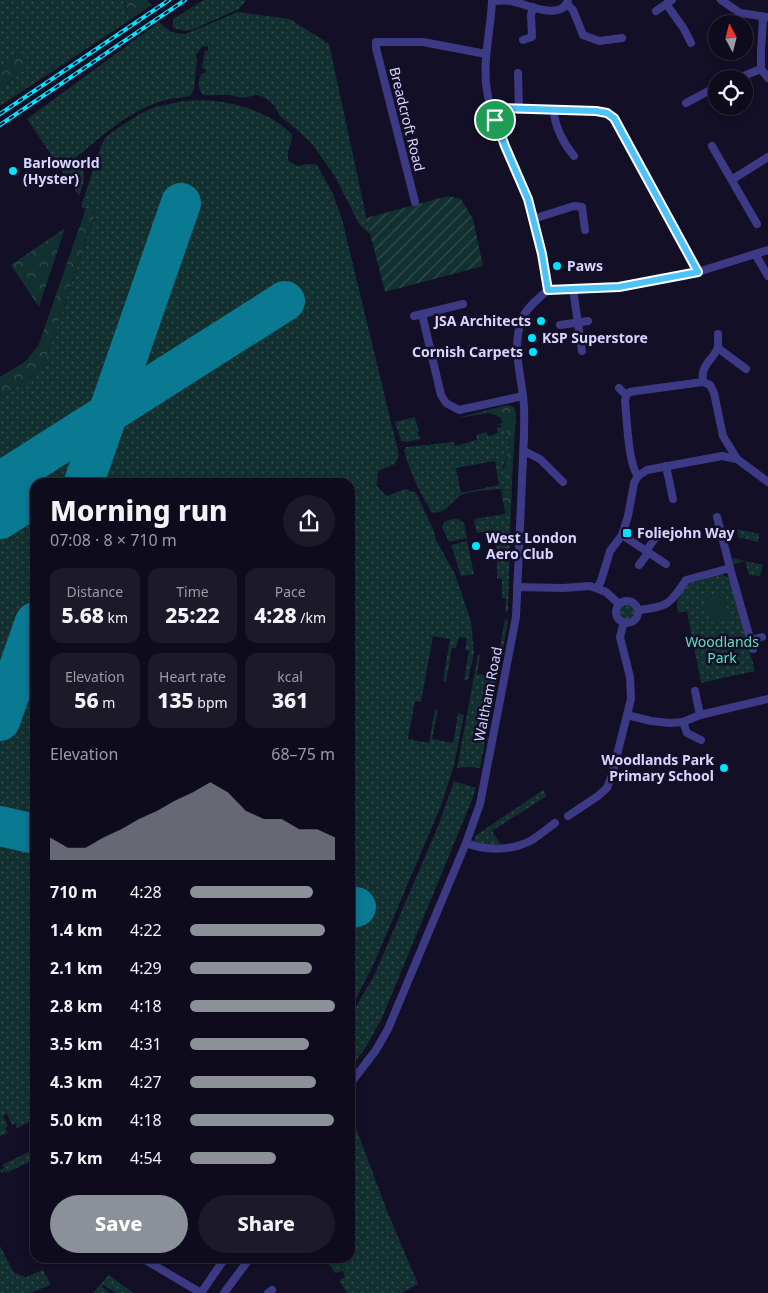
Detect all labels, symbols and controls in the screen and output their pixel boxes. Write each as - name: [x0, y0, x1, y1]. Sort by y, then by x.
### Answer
- north arrow: [708, 15, 752, 60]
- map controls: [708, 15, 753, 115]
- street label: Breadcroft Road: [385, 65, 430, 173]
- button: locate: [708, 70, 753, 115]
- pin: [474, 99, 516, 141]
- icon: arrive: [481, 106, 509, 134]
- place label: Barloworld (Hyster): [23, 153, 100, 188]
- marker: Barloworld (Hyster): [7, 165, 19, 177]
- place label: Paws: [567, 256, 603, 275]
- marker: Paws: [551, 260, 563, 272]
- place label: JSA Architects: [432, 311, 531, 330]
- marker: JSA Architects: [535, 315, 547, 327]
- place label: KSP Superstore: [542, 328, 648, 347]
- marker: KSP Superstore: [526, 332, 538, 344]
- place label: Cornish Carpets: [412, 342, 523, 361]
- marker: Cornish Carpets: [527, 346, 539, 358]
- text: Morning run: [50, 491, 228, 529]
- button: share: [283, 495, 335, 547]
- place label: Foliejohn Way: [637, 523, 735, 542]
- marker: Foliejohn Way: [621, 527, 633, 539]
- place label: West London Aero Club: [486, 528, 577, 563]
- text: 07:08 · 8 × 710 m: [50, 529, 177, 551]
- marker: West London Aero Club: [470, 540, 482, 552]
- text: Distance: [66, 582, 123, 601]
- text: Time: [176, 582, 209, 601]
- text: Pace: [275, 582, 306, 601]
- text: 5.68: [62, 601, 104, 629]
- text: 25:22: [165, 601, 220, 629]
- text: 4:28: [254, 601, 297, 629]
- text: km: [104, 608, 128, 627]
- text: /km: [297, 608, 326, 627]
- park label: Woodlands Park: [685, 632, 759, 667]
- street label: Waltham Road: [469, 645, 506, 743]
- text: Elevation: [65, 667, 125, 686]
- text: Heart rate: [159, 667, 226, 686]
- text: kcal: [277, 667, 303, 686]
- text: 56: [74, 686, 99, 714]
- text: 135: [157, 686, 194, 714]
- text: 361: [272, 686, 308, 714]
- text: m: [99, 693, 115, 712]
- text: bpm: [194, 693, 228, 712]
- text: Elevation: [50, 743, 118, 765]
- text: 68–75 m: [271, 743, 335, 765]
- place label: Woodlands Park Primary School: [601, 750, 714, 785]
- marker: Woodlands Park Primary School: [718, 762, 730, 774]
- text: 710 m: [50, 881, 97, 903]
- text: 4:28: [130, 881, 162, 903]
- text: 1.4 km: [50, 919, 102, 941]
- text: 4:22: [130, 919, 162, 941]
- text: 2.1 km: [50, 957, 102, 979]
- text: 4:29: [130, 957, 162, 979]
- text: 2.8 km: [50, 995, 102, 1017]
- text: 4:18: [130, 995, 162, 1017]
- text: 3.5 km: [50, 1033, 102, 1055]
- text: 4:31: [130, 1033, 162, 1055]
- text: 4.3 km: [50, 1071, 102, 1093]
- text: 4:27: [130, 1071, 162, 1093]
- text: 5.0 km: [50, 1109, 102, 1131]
- text: 4:18: [130, 1109, 162, 1131]
- text: 5.7 km: [50, 1147, 102, 1169]
- text: 4:54: [130, 1147, 162, 1169]
- button: Save: [50, 1195, 188, 1253]
- button: Share: [198, 1195, 335, 1253]

